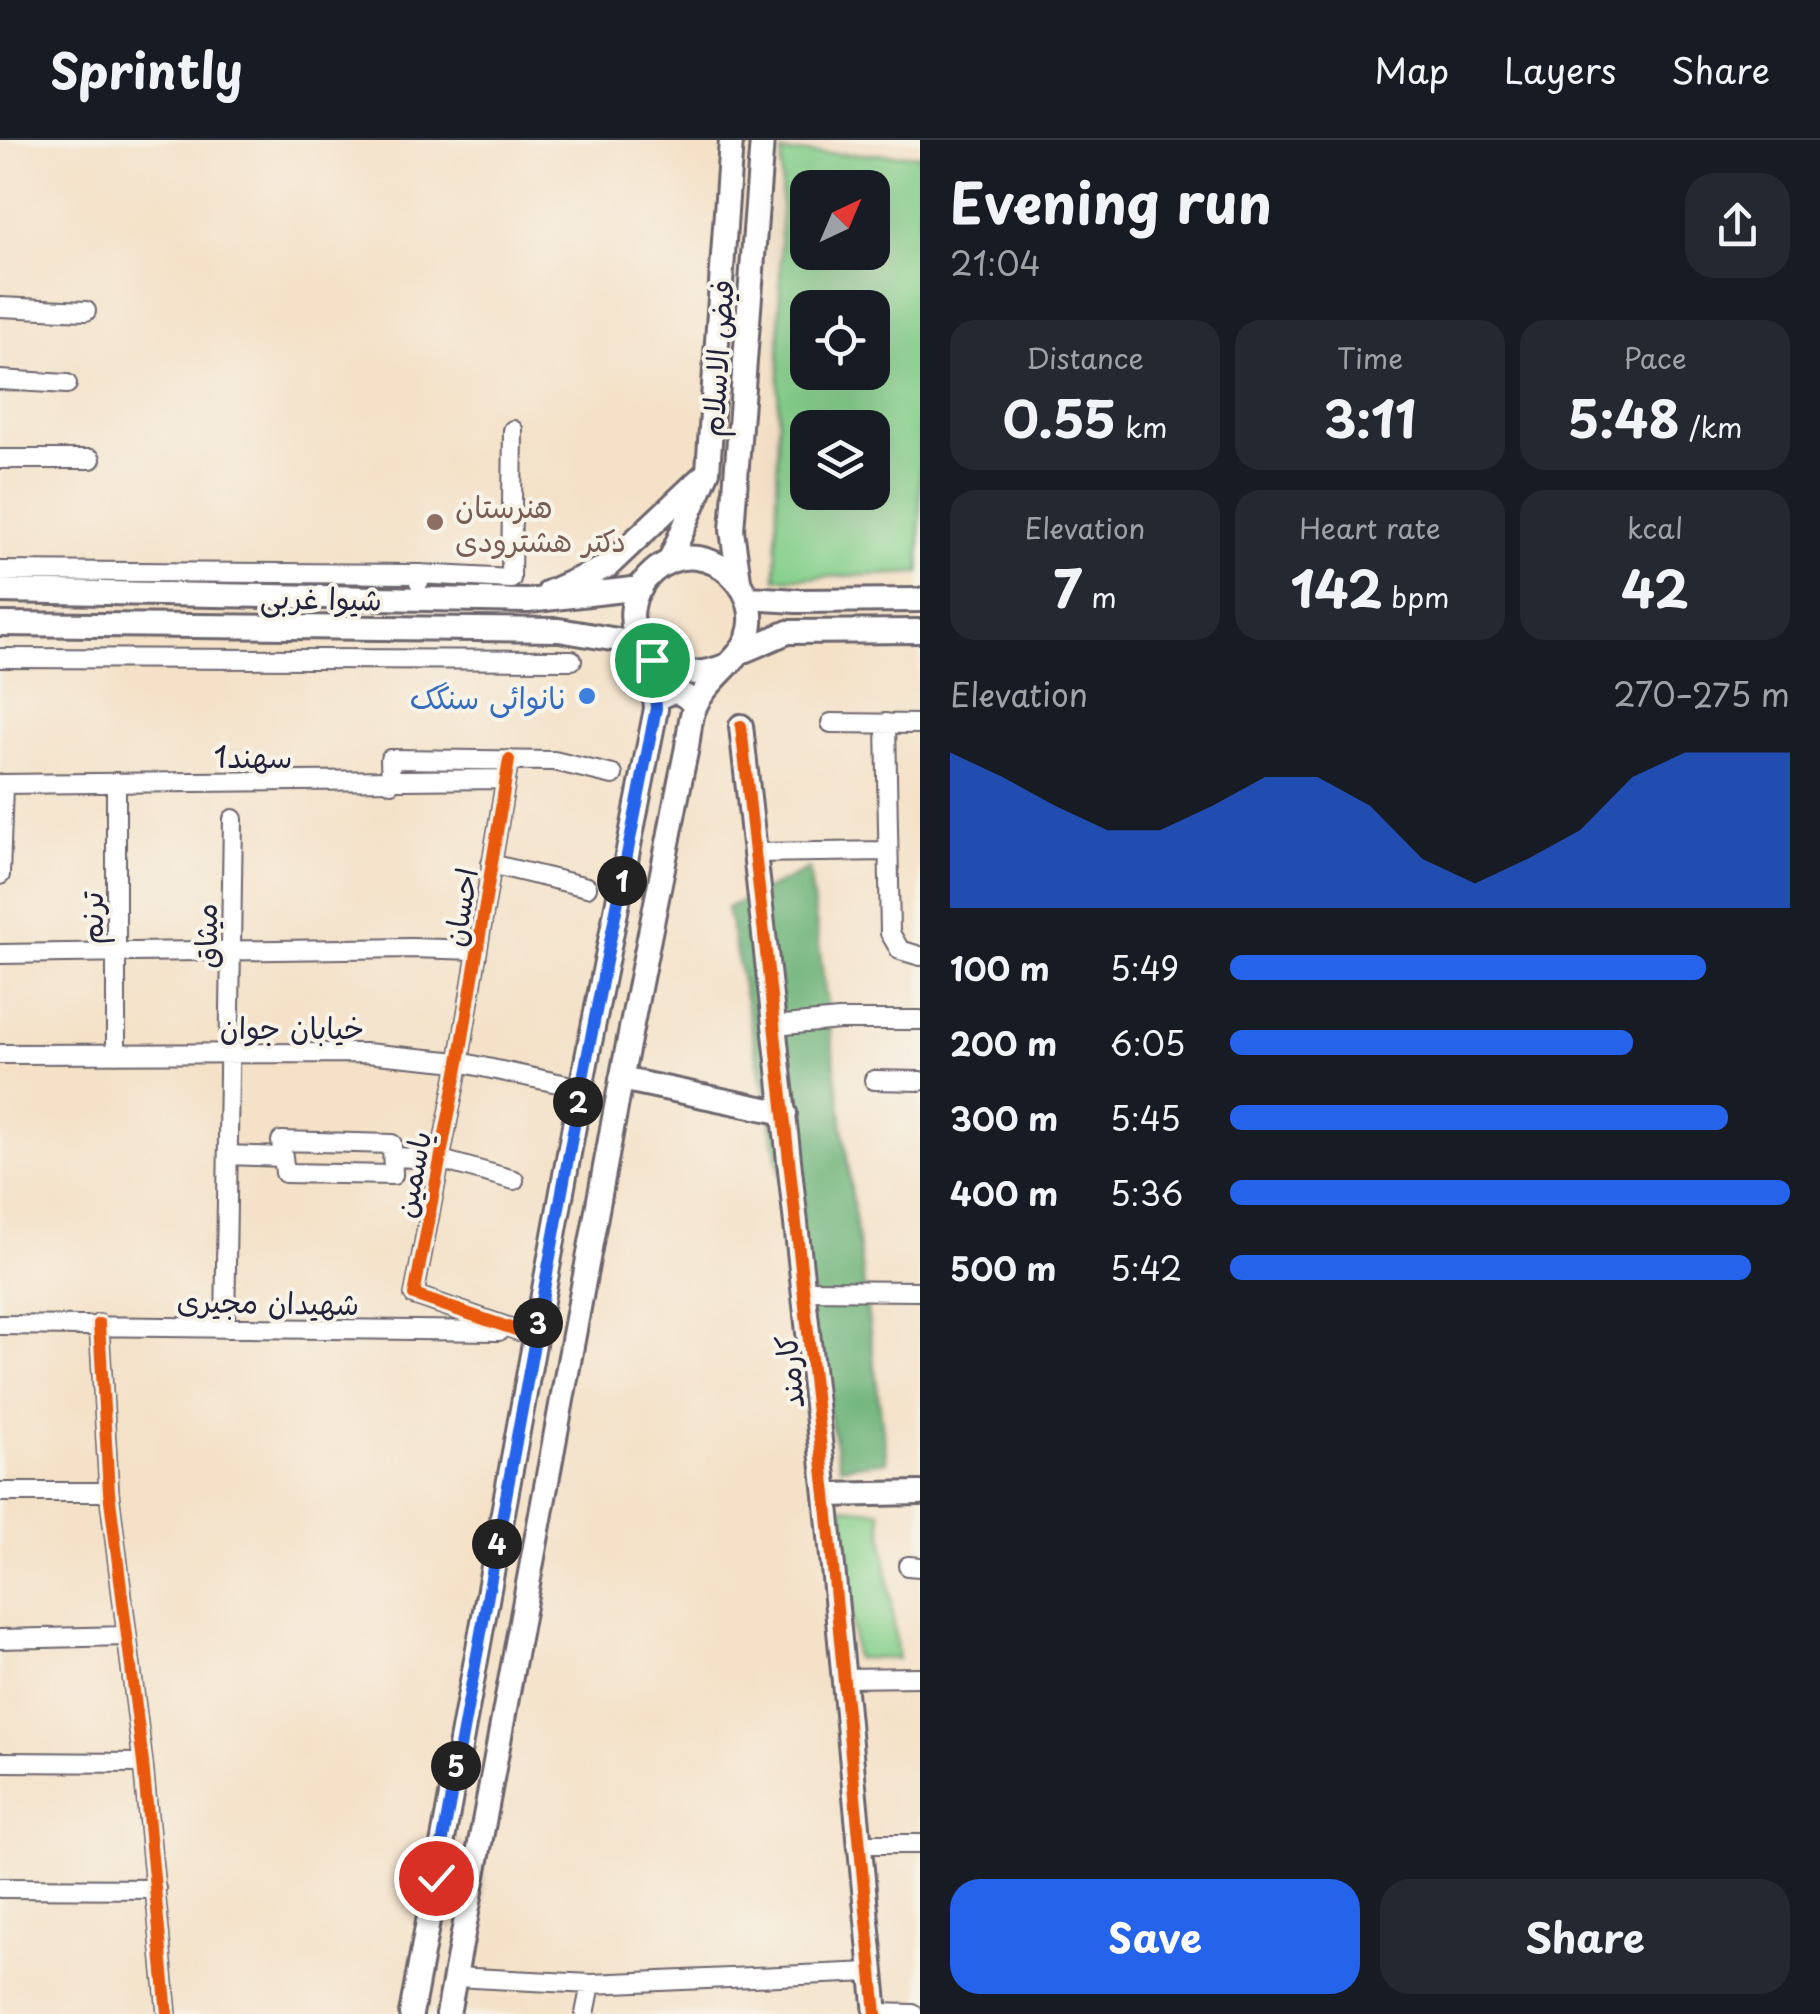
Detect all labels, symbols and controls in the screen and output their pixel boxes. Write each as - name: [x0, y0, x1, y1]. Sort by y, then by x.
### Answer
- text: Sprintly: [50, 33, 243, 105]
- text: Map: [1374, 43, 1449, 96]
- text: Layers: [1504, 43, 1616, 96]
- text: Share: [1671, 43, 1770, 96]
- text: Evening run: [950, 160, 1272, 243]
- north arrow: [790, 170, 890, 270]
- map controls: [790, 170, 890, 510]
- button: share: [1685, 173, 1790, 278]
- text: 21:04: [950, 239, 1041, 287]
- street label: فیض الاسلام: [688, 278, 746, 438]
- button: locate: [790, 290, 890, 390]
- text: Distance: [1026, 336, 1144, 379]
- text: Time: [1337, 336, 1403, 379]
- text: Pace: [1623, 336, 1687, 379]
- text: 0.55: [1003, 379, 1116, 455]
- text: 3:11: [1324, 379, 1416, 455]
- text: 5:48: [1567, 379, 1680, 455]
- text: km: [1116, 405, 1167, 448]
- text: /km: [1680, 405, 1743, 448]
- button: layers: [790, 410, 890, 510]
- place label: هنرستان دکتر هشترودی: [455, 483, 626, 562]
- text: Elevation: [1025, 506, 1145, 549]
- text: Heart rate: [1299, 506, 1441, 549]
- text: kcal: [1627, 506, 1683, 549]
- marker: هنرستان دکتر هشترودی: [424, 511, 446, 533]
- text: 7: [1053, 549, 1082, 625]
- text: 142: [1290, 549, 1382, 625]
- text: 42: [1621, 549, 1689, 625]
- street label: شیوا غربی: [260, 573, 382, 621]
- text: m: [1082, 575, 1117, 618]
- text: bpm: [1382, 575, 1450, 618]
- pin: [610, 618, 695, 703]
- icon: arrive: [625, 633, 680, 688]
- text: Elevation: [950, 670, 1088, 718]
- text: 270–275 m: [1613, 670, 1790, 718]
- place label: نانوائی سنگک: [410, 674, 567, 719]
- marker: نانوائی سنگک: [576, 685, 598, 707]
- street label: 1سهند: [214, 733, 292, 778]
- pin: 1: [597, 856, 647, 906]
- text: 1: [615, 859, 629, 902]
- street label: احسان: [430, 864, 488, 950]
- street label: ترنم: [68, 891, 115, 944]
- street label: میثاق: [182, 903, 227, 969]
- text: 100 m: [950, 944, 1050, 992]
- text: 5:49: [1110, 944, 1179, 992]
- street label: خیابان جوان: [220, 1004, 364, 1049]
- text: 200 m: [950, 1019, 1057, 1067]
- text: 6:05: [1110, 1019, 1185, 1067]
- pin: 2: [553, 1077, 603, 1127]
- text: 2: [568, 1080, 588, 1123]
- text: 300 m: [950, 1094, 1058, 1142]
- text: 5:45: [1110, 1094, 1181, 1142]
- street label: یاسمین: [381, 1127, 441, 1221]
- text: 400 m: [950, 1169, 1058, 1217]
- text: 5:36: [1110, 1169, 1183, 1217]
- text: 500 m: [950, 1244, 1056, 1292]
- text: 5:42: [1110, 1244, 1182, 1292]
- street label: شهیدان مجیری: [176, 1277, 360, 1325]
- pin: 3: [513, 1298, 563, 1348]
- text: 3: [529, 1301, 547, 1344]
- street label: کارمند: [762, 1333, 814, 1411]
- pin: 4: [472, 1519, 522, 1569]
- text: 4: [487, 1522, 507, 1565]
- pin: 5: [431, 1741, 481, 1791]
- text: 5: [447, 1744, 465, 1787]
- pin: [394, 1836, 479, 1921]
- icon: check: [409, 1851, 464, 1906]
- button: Save: [950, 1879, 1360, 1994]
- button: Share: [1380, 1879, 1790, 1994]

